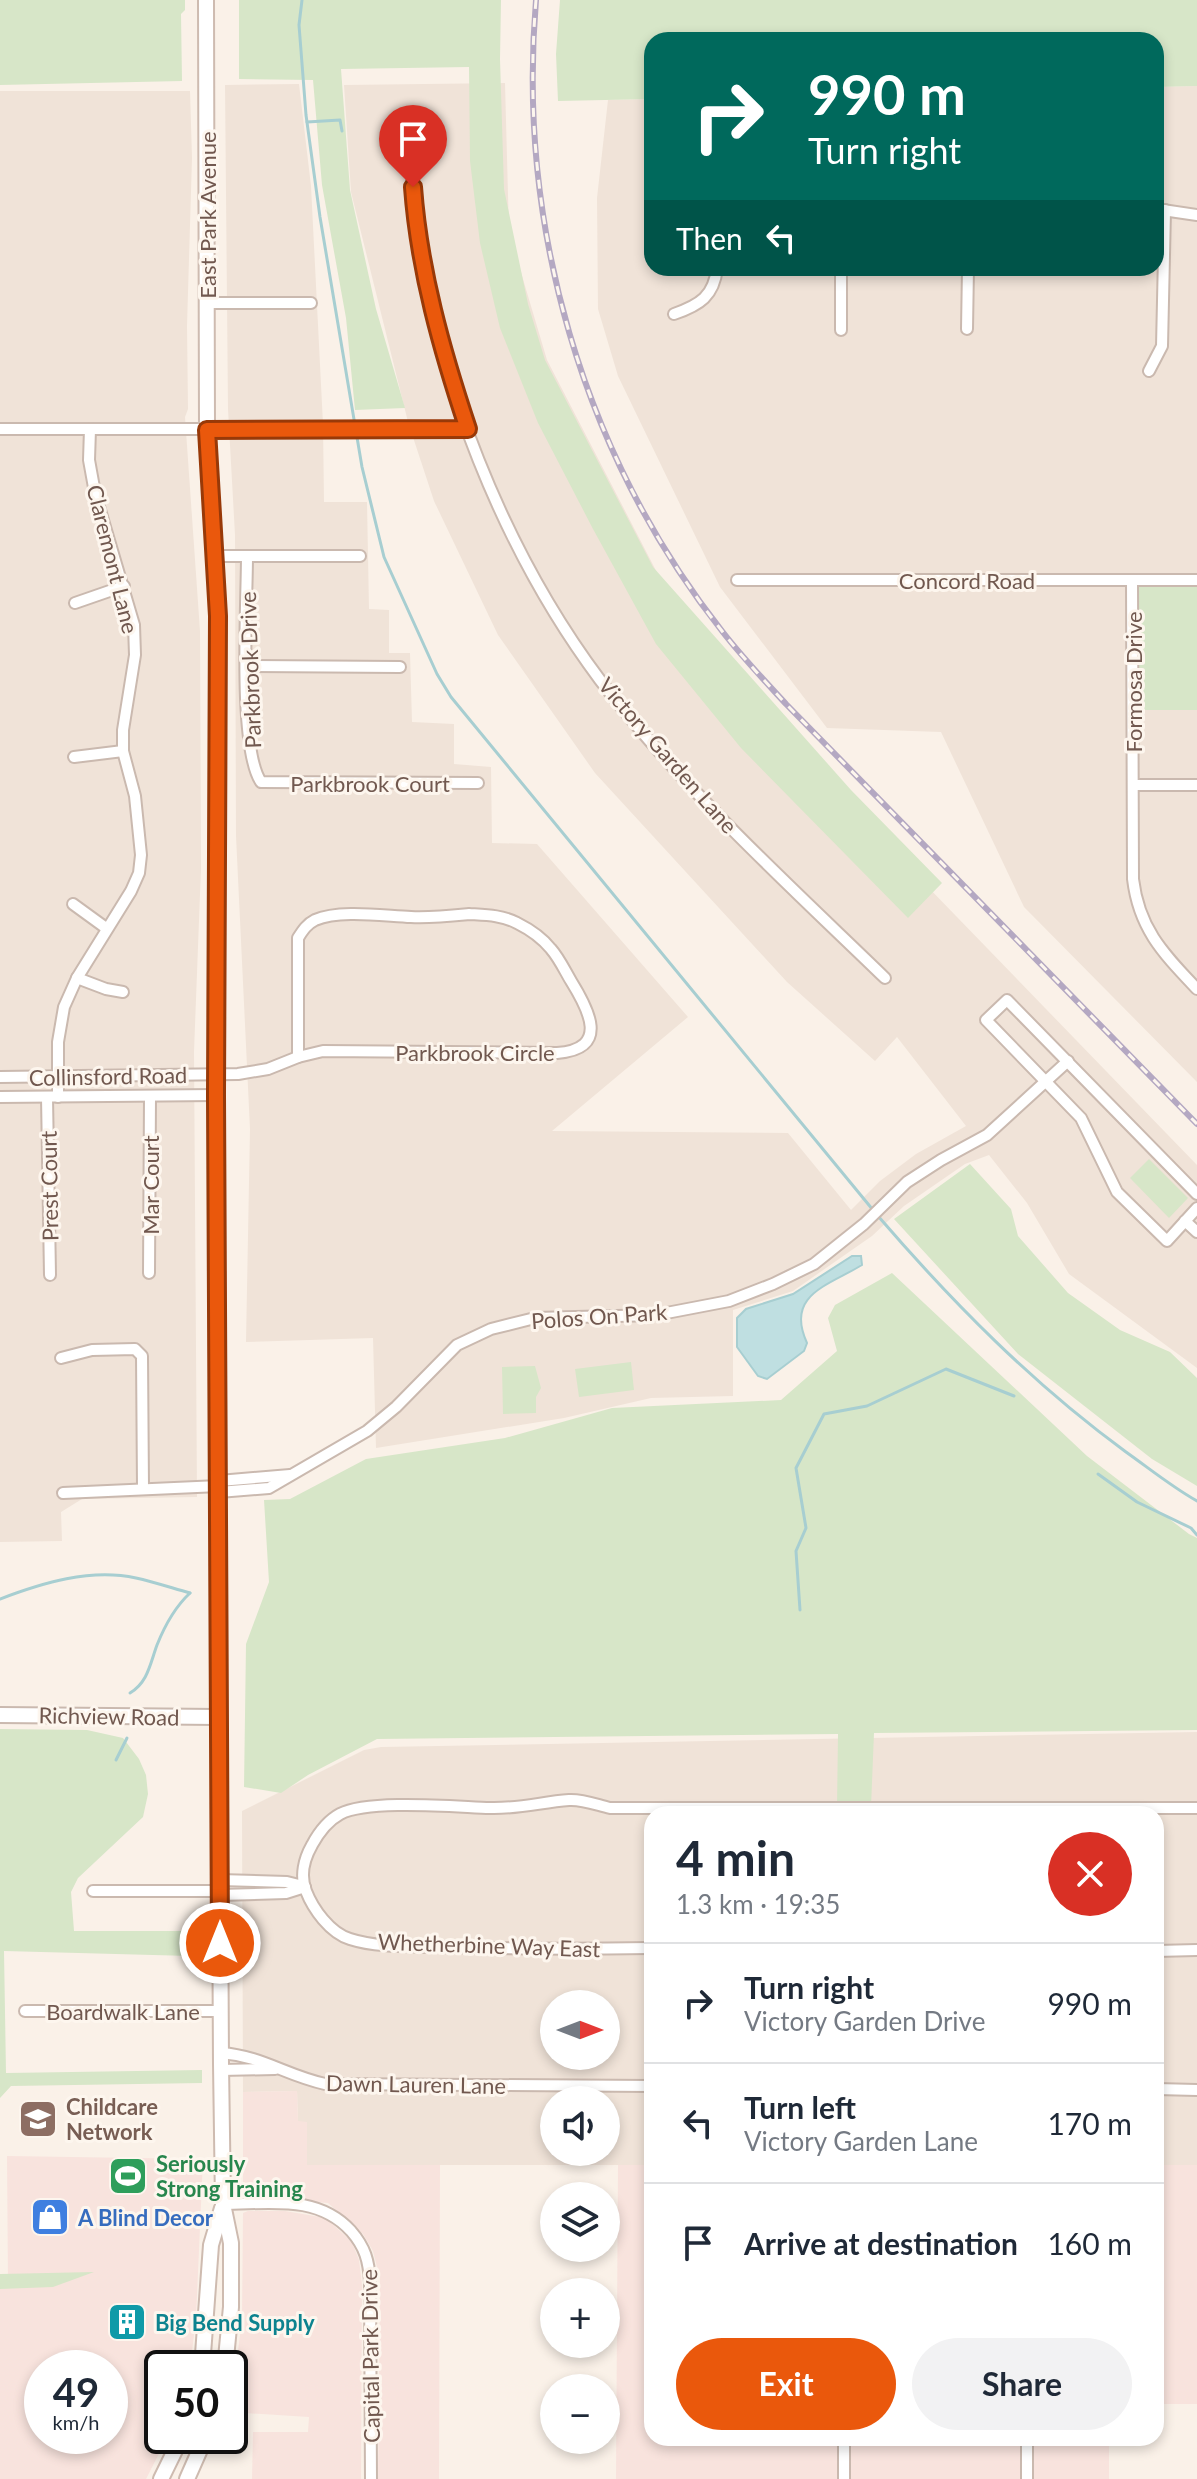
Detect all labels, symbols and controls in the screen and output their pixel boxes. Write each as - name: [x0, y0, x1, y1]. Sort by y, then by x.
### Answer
- text: 990 m: [808, 60, 966, 127]
- icon: right: [676, 64, 780, 168]
- pin: [379, 105, 447, 187]
- icon: arrive: [391, 117, 435, 161]
- text: Turn right: [808, 128, 961, 172]
- street label: East Park Avenue: [194, 131, 221, 299]
- icon: left: [759, 216, 803, 260]
- text: Then: [676, 220, 743, 256]
- street label: Claremont Lane: [81, 482, 145, 636]
- street label: Concord Road: [899, 567, 1035, 594]
- street label: Parkbrook Drive: [234, 591, 266, 749]
- street label: Formosa Drive: [1120, 611, 1147, 753]
- street label: Victory Garden Lane: [593, 671, 743, 839]
- street label: Parkbrook Court: [290, 770, 450, 797]
- street label: Parkbrook Circle: [395, 1039, 555, 1066]
- street label: Collinsford Road: [28, 1061, 188, 1091]
- street label: Prest Court: [35, 1131, 63, 1241]
- street label: Mar Court: [137, 1135, 164, 1235]
- street label: Polos On Park: [530, 1298, 669, 1334]
- street label: Richview Road: [38, 1701, 180, 1731]
- text: 4 min: [676, 1829, 795, 1886]
- button: close: [1048, 1832, 1132, 1916]
- text: 1.3 km · 19:35: [676, 1888, 840, 1920]
- position arrow: [178, 1901, 262, 1985]
- street label: Whetherbine Way East: [377, 1928, 601, 1962]
- text: Turn right: [744, 1969, 874, 2005]
- icon: right: [676, 1981, 720, 2025]
- text: 990 m: [1047, 1985, 1132, 2021]
- north arrow: [540, 1990, 620, 2070]
- map controls: [540, 1990, 620, 2454]
- street label: Boardwalk Lane: [46, 1998, 200, 2025]
- text: Victory Garden Drive: [744, 2005, 985, 2037]
- street label: Dawn Lauren Lane: [326, 2069, 506, 2099]
- button: sound: [540, 2086, 620, 2166]
- text: Turn left: [744, 2089, 856, 2125]
- place label: Childcare Network: [66, 2093, 158, 2145]
- school or university icon: Childcare Network: [17, 2098, 59, 2140]
- icon: left: [676, 2101, 720, 2145]
- text: 170 m: [1047, 2105, 1132, 2141]
- text: Victory Garden Lane: [744, 2125, 978, 2157]
- place label: Seriously Strong Training: [156, 2150, 303, 2202]
- sports icon: Seriously Strong Training: [107, 2155, 149, 2197]
- button: layers: [540, 2182, 620, 2262]
- shop icon: A Blind Decor: [29, 2196, 71, 2238]
- place label: A Blind Decor: [77, 2204, 214, 2231]
- icon: arrive: [676, 2221, 720, 2265]
- text: Arrive at destination: [744, 2225, 1018, 2261]
- text: 160 m: [1047, 2225, 1132, 2261]
- street label: Capital Park Drive: [355, 2269, 385, 2443]
- button: +: [540, 2278, 620, 2358]
- building icon: Big Bend Supply: [106, 2301, 148, 2343]
- place label: Big Bend Supply: [155, 2309, 315, 2336]
- button: Exit: [676, 2338, 896, 2430]
- button: Share: [912, 2338, 1132, 2430]
- speed limit sign: 50: [144, 2350, 248, 2454]
- text: 49: [53, 2368, 99, 2416]
- button: −: [540, 2374, 620, 2454]
- text: km/h: [53, 2410, 99, 2434]

